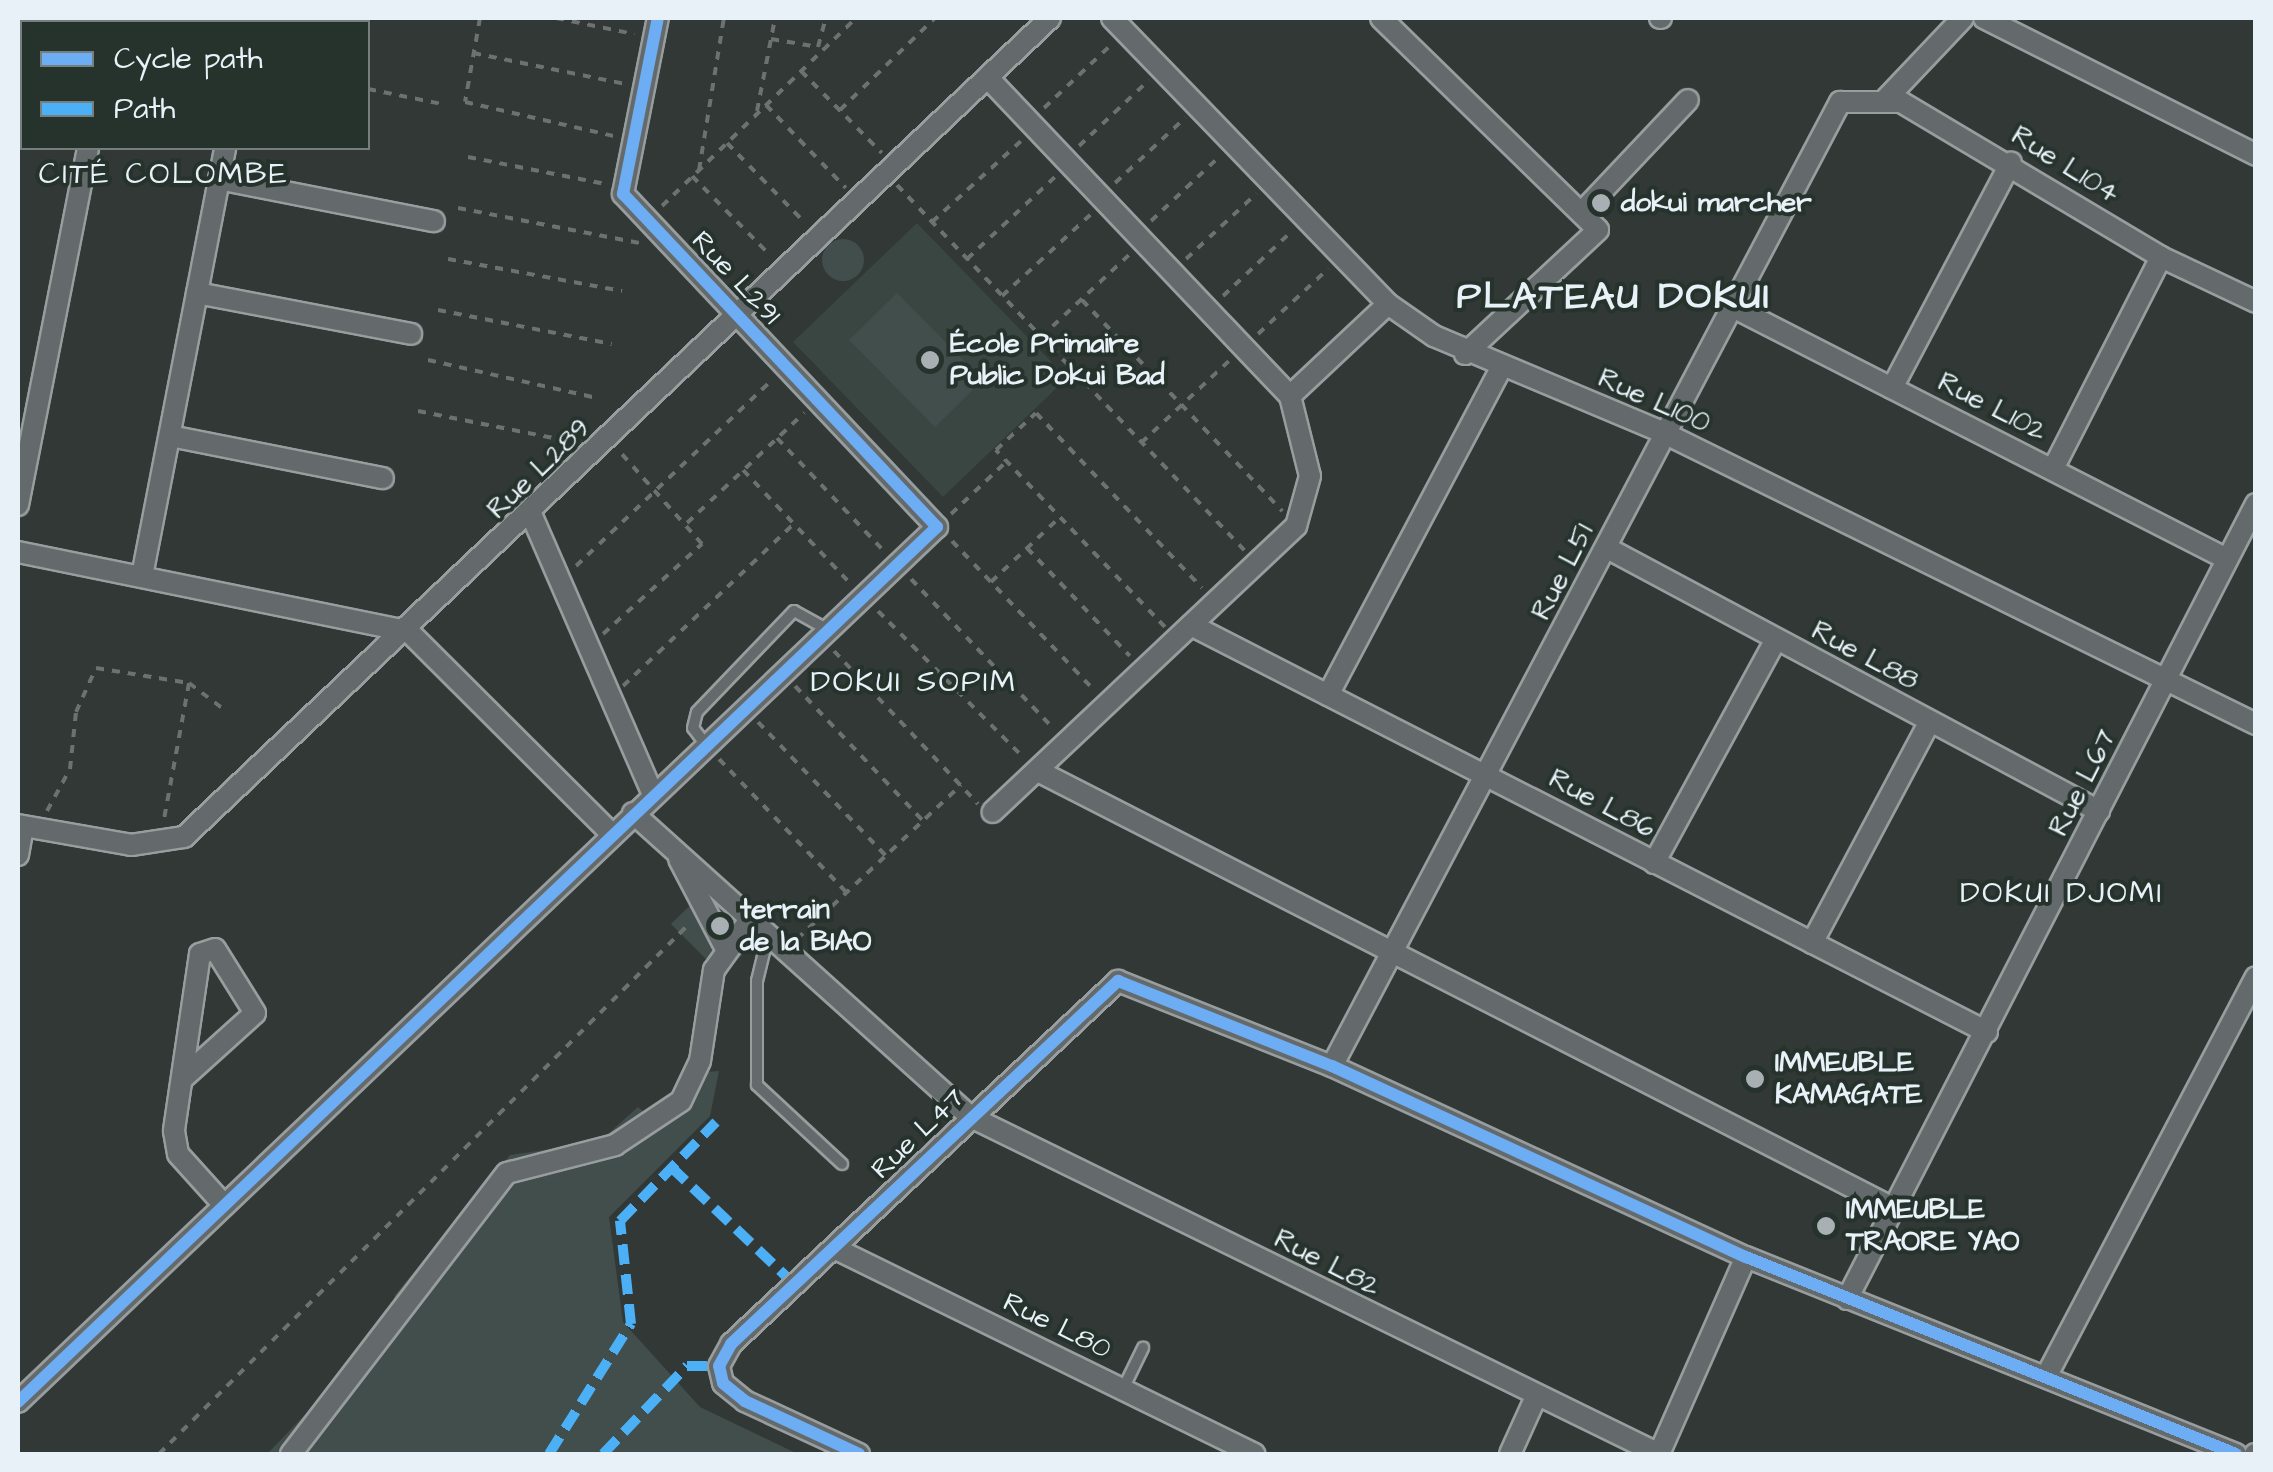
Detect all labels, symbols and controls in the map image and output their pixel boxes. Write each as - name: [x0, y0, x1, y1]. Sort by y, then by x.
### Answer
- legend: [20, 20, 370, 150]
- text: Cycle path: [114, 38, 263, 80]
- text: Path: [114, 88, 175, 130]
- street label: Rue L104: [2005, 119, 2125, 211]
- district label: CITÉ COLOMBE: [39, 156, 289, 192]
- place label: dokui marcher: [1621, 186, 1812, 220]
- marker: dokui marcher: [1590, 192, 1612, 214]
- street label: Rue L291: [684, 224, 788, 332]
- district label: PLATEAU DOKUI: [1457, 275, 1771, 321]
- place label: École Primaire Public Dokui Bad: [950, 327, 1165, 393]
- marker: École Primaire Public Dokui Bad: [919, 349, 941, 371]
- street label: Rue L100: [1593, 361, 1715, 441]
- street label: Rue L102: [1932, 365, 2052, 449]
- street label: Rue L289: [481, 412, 597, 526]
- street label: Rue L51: [1525, 518, 1601, 626]
- street label: Rue L88: [1806, 614, 1924, 698]
- district label: DOKUI SOPIM: [811, 664, 1017, 700]
- street label: Rue L67: [2042, 724, 2124, 842]
- street label: Rue L86: [1543, 762, 1661, 846]
- district label: DOKUI DJOMI: [1960, 875, 2164, 911]
- place label: terrain de la BIAO: [740, 893, 871, 959]
- marker: terrain de la BIAO: [709, 915, 731, 937]
- place label: IMMEUBLE KAMAGATE: [1775, 1046, 1922, 1112]
- marker: IMMEUBLE KAMAGATE: [1744, 1068, 1766, 1090]
- street label: Rue L47: [865, 1082, 971, 1186]
- place label: IMMEUBLE TRAORE YAO: [1846, 1193, 2019, 1259]
- marker: IMMEUBLE TRAORE YAO: [1815, 1215, 1837, 1237]
- street label: Rue L82: [1269, 1222, 1385, 1304]
- street label: Rue L80: [998, 1286, 1116, 1366]

